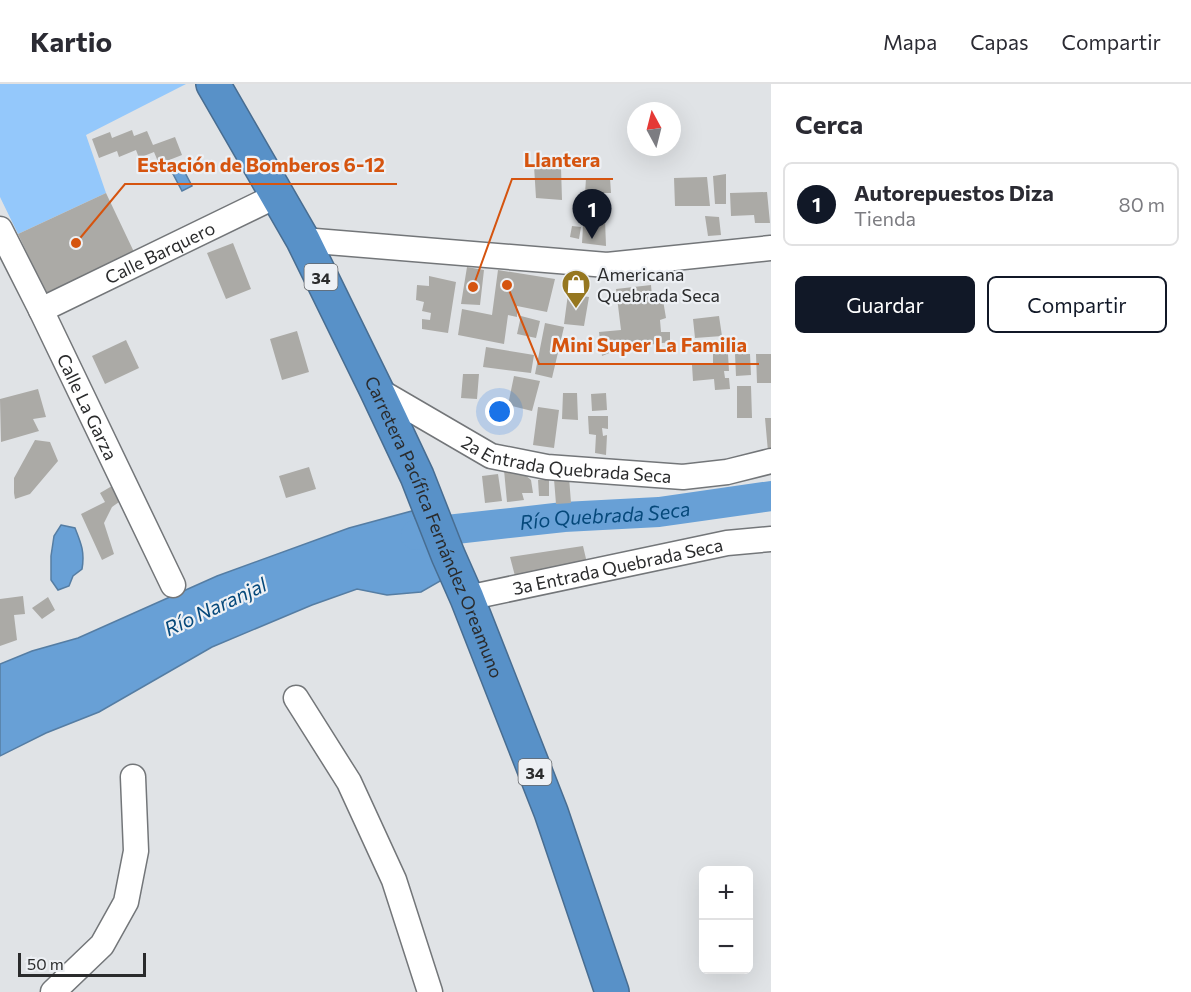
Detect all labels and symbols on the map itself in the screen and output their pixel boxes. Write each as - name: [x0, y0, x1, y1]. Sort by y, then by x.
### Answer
- north arrow: [627, 102, 681, 156]
- callout: Llantera: [512, 141, 613, 179]
- callout: Estación de Bomberos 6-12: [125, 146, 397, 184]
- text: Llantera: [524, 147, 600, 171]
- text: Estación de Bomberos 6-12: [137, 152, 385, 176]
- pin: 1: [572, 190, 612, 239]
- street label: Calle Barquero: [101, 216, 218, 288]
- place label: Americana Quebrada Seca: [597, 263, 720, 306]
- road number: 34: [304, 264, 338, 290]
- shop icon: Americana Quebrada Seca: [560, 268, 592, 310]
- callout: Mini Super La Familia: [539, 326, 759, 364]
- text: Mini Super La Familia: [551, 332, 747, 356]
- street label: Calle La Garza: [53, 350, 122, 463]
- street label: Carretera Pacífica Fernández Oreamuno: [360, 372, 508, 681]
- your location: [485, 397, 514, 426]
- street label: 2a Entrada Quebrada Seca: [458, 430, 672, 487]
- water label: Río Quebrada Seca: [518, 496, 692, 534]
- street label: 3a Entrada Quebrada Seca: [511, 533, 725, 599]
- water label: Río Naranjal: [160, 571, 271, 640]
- road number: 34: [518, 759, 552, 785]
- scale bar: [18, 950, 146, 978]

